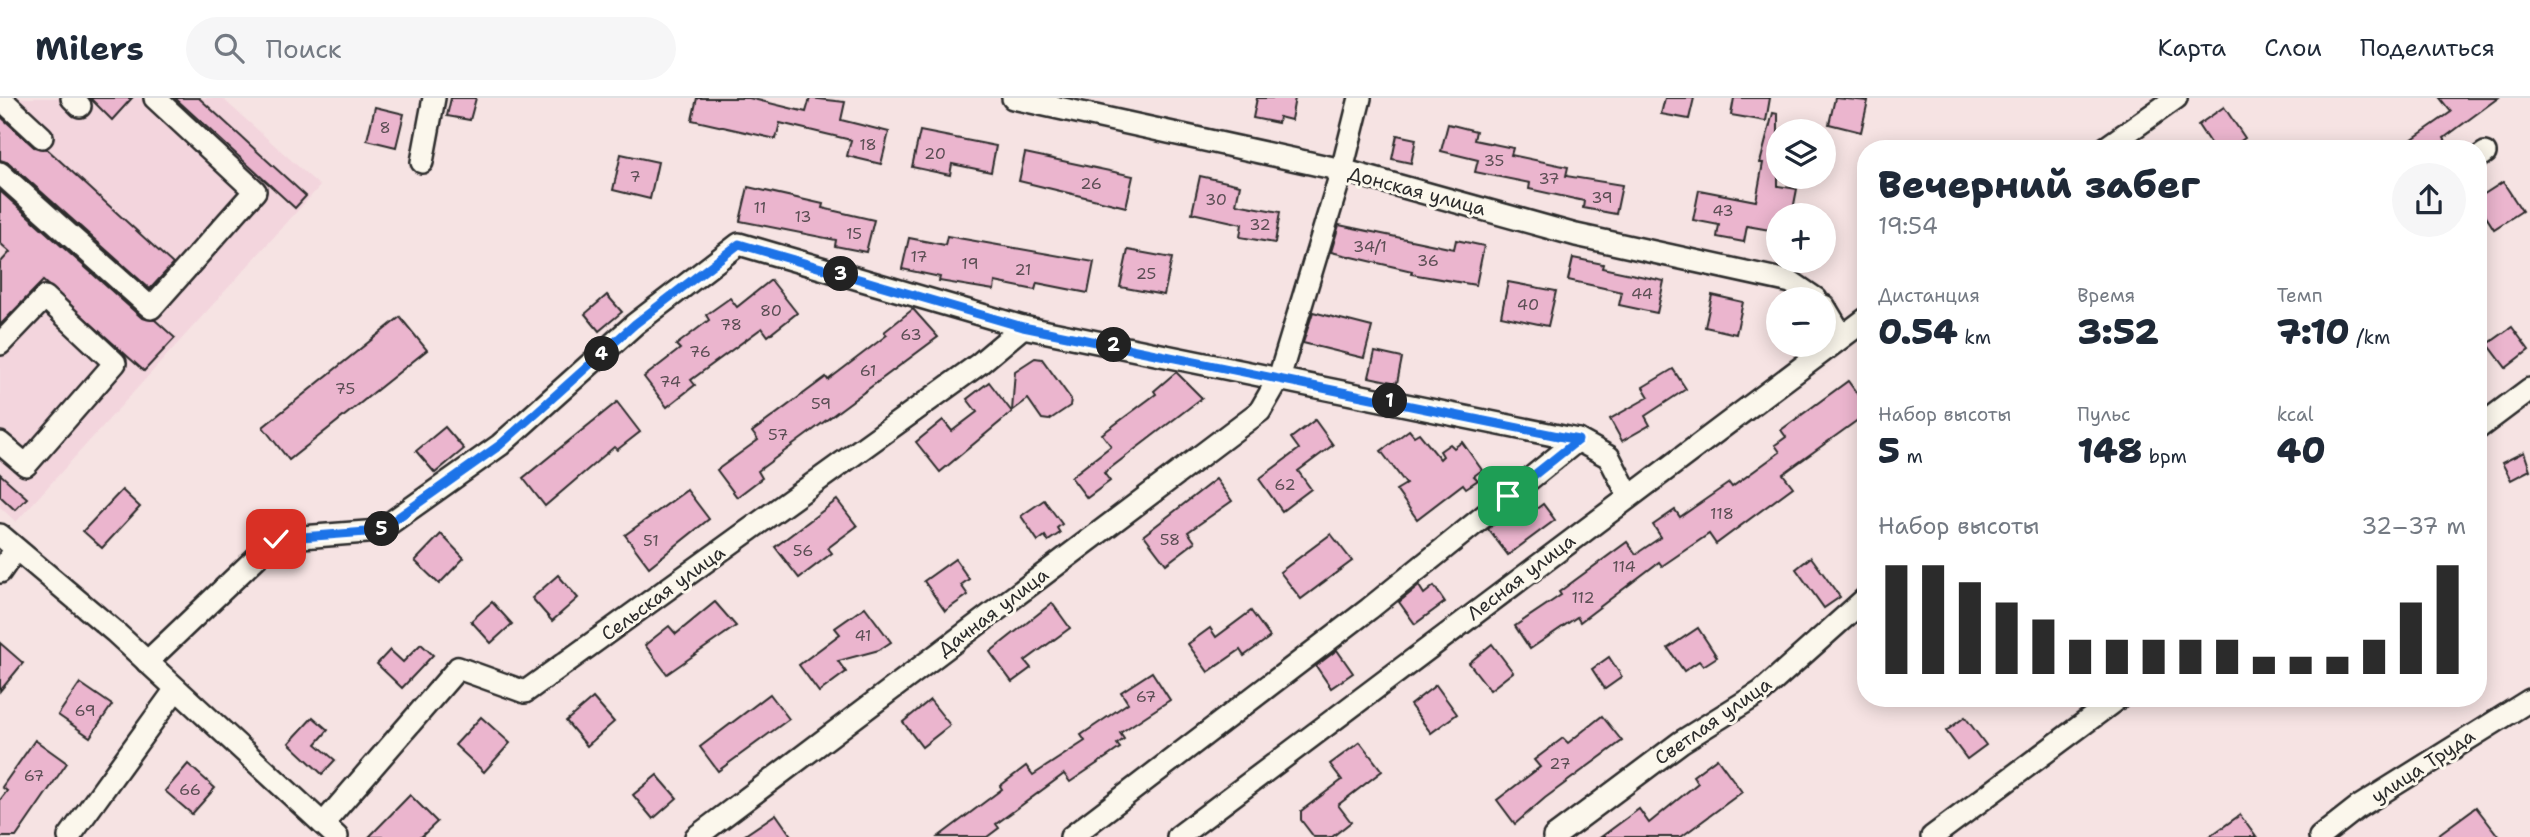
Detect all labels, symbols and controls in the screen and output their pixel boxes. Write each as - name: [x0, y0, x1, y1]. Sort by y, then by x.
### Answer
- search box: [186, 17, 676, 80]
- text: Milers: [35, 26, 144, 71]
- icon: search: [210, 29, 248, 67]
- text: Поиск: [266, 31, 342, 66]
- text: Карта: [2158, 32, 2226, 64]
- text: Слои: [2264, 32, 2322, 64]
- text: Поделиться: [2360, 32, 2495, 64]
- house number: 8: [379, 117, 391, 138]
- map controls: [1766, 119, 1836, 357]
- button: layers: [1766, 119, 1836, 189]
- house number: 18: [859, 134, 877, 155]
- house number: 20: [924, 143, 946, 164]
- house number: 35: [1484, 150, 1504, 171]
- text: Вечерний забег: [1878, 159, 2200, 210]
- street label: Донская улица: [1345, 161, 1489, 221]
- button: share: [2392, 163, 2466, 237]
- house number: 7: [629, 166, 641, 187]
- house number: 37: [1538, 168, 1560, 189]
- house number: 26: [1080, 173, 1102, 194]
- house number: 39: [1591, 187, 1613, 208]
- house number: 30: [1205, 189, 1227, 210]
- house number: 11: [754, 197, 766, 218]
- house number: 43: [1712, 200, 1734, 221]
- button: +: [1766, 203, 1836, 273]
- house number: 13: [794, 206, 812, 227]
- text: 19:54: [1878, 211, 1938, 241]
- house number: 32: [1249, 214, 1271, 235]
- house number: 15: [846, 223, 862, 244]
- house number: 34/1: [1353, 236, 1387, 257]
- house number: 17: [910, 246, 928, 267]
- house number: 36: [1417, 250, 1439, 271]
- house number: 19: [961, 253, 979, 274]
- pin: 3: [824, 256, 858, 292]
- house number: 21: [1014, 259, 1032, 280]
- text: 3: [834, 261, 847, 286]
- house number: 25: [1136, 263, 1156, 284]
- house number: 44: [1631, 283, 1653, 304]
- text: Дистанция: [1878, 283, 1980, 308]
- text: Время: [2077, 283, 2135, 308]
- text: Темп: [2277, 283, 2323, 308]
- button: −: [1766, 287, 1836, 357]
- house number: 40: [1517, 294, 1539, 315]
- house number: 80: [760, 300, 782, 321]
- text: 0.54: [1878, 308, 1958, 355]
- text: 3:52: [2077, 308, 2159, 355]
- text: 7:10: [2277, 308, 2350, 355]
- house number: 78: [720, 314, 742, 335]
- house number: 63: [900, 324, 922, 345]
- text: km: [1958, 325, 1991, 350]
- text: /km: [2350, 325, 2390, 350]
- pin: 2: [1096, 328, 1132, 362]
- text: 2: [1107, 332, 1120, 357]
- pin: 4: [584, 336, 620, 372]
- text: 4: [595, 341, 608, 366]
- house number: 76: [689, 341, 711, 362]
- house number: 61: [860, 360, 876, 381]
- house number: 74: [659, 371, 681, 392]
- house number: 75: [335, 378, 355, 399]
- pin: 1: [1372, 384, 1408, 418]
- text: 1: [1385, 388, 1394, 413]
- house number: 59: [811, 393, 831, 414]
- text: Набор высоты: [1878, 402, 2011, 427]
- text: Пульс: [2077, 402, 2131, 427]
- text: kcal: [2277, 402, 2314, 427]
- house number: 57: [768, 424, 788, 445]
- text: 5: [1878, 427, 1900, 474]
- text: 148: [2077, 427, 2142, 474]
- text: 40: [2277, 427, 2326, 474]
- text: m: [1900, 444, 1923, 469]
- text: bpm: [2142, 444, 2187, 469]
- pin: [1478, 466, 1538, 526]
- house number: 62: [1274, 474, 1296, 495]
- icon: arrive: [1489, 477, 1527, 515]
- house number: 118: [1710, 503, 1734, 524]
- pin: [246, 509, 306, 569]
- text: Набор высоты: [1878, 511, 2039, 541]
- text: 32–37 m: [2361, 511, 2466, 541]
- pin: 5: [364, 512, 400, 546]
- text: 5: [376, 516, 387, 541]
- icon: check: [257, 520, 295, 558]
- street label: Лесная улица: [1462, 528, 1580, 626]
- house number: 58: [1160, 529, 1180, 550]
- house number: 51: [643, 530, 659, 551]
- street label: Сельская улица: [596, 540, 730, 646]
- house number: 56: [793, 540, 813, 561]
- house number: 114: [1612, 556, 1636, 577]
- street label: Дачная улица: [932, 562, 1054, 662]
- house number: 112: [1571, 587, 1595, 608]
- house number: 41: [854, 625, 872, 646]
- street label: Светлая улица: [1650, 671, 1776, 771]
- house number: 67: [1136, 686, 1156, 707]
- house number: 69: [74, 700, 96, 721]
- street label: улица Труда: [2366, 723, 2480, 809]
- house number: 27: [1549, 753, 1571, 774]
- house number: 67: [24, 765, 44, 786]
- house number: 66: [179, 779, 201, 800]

